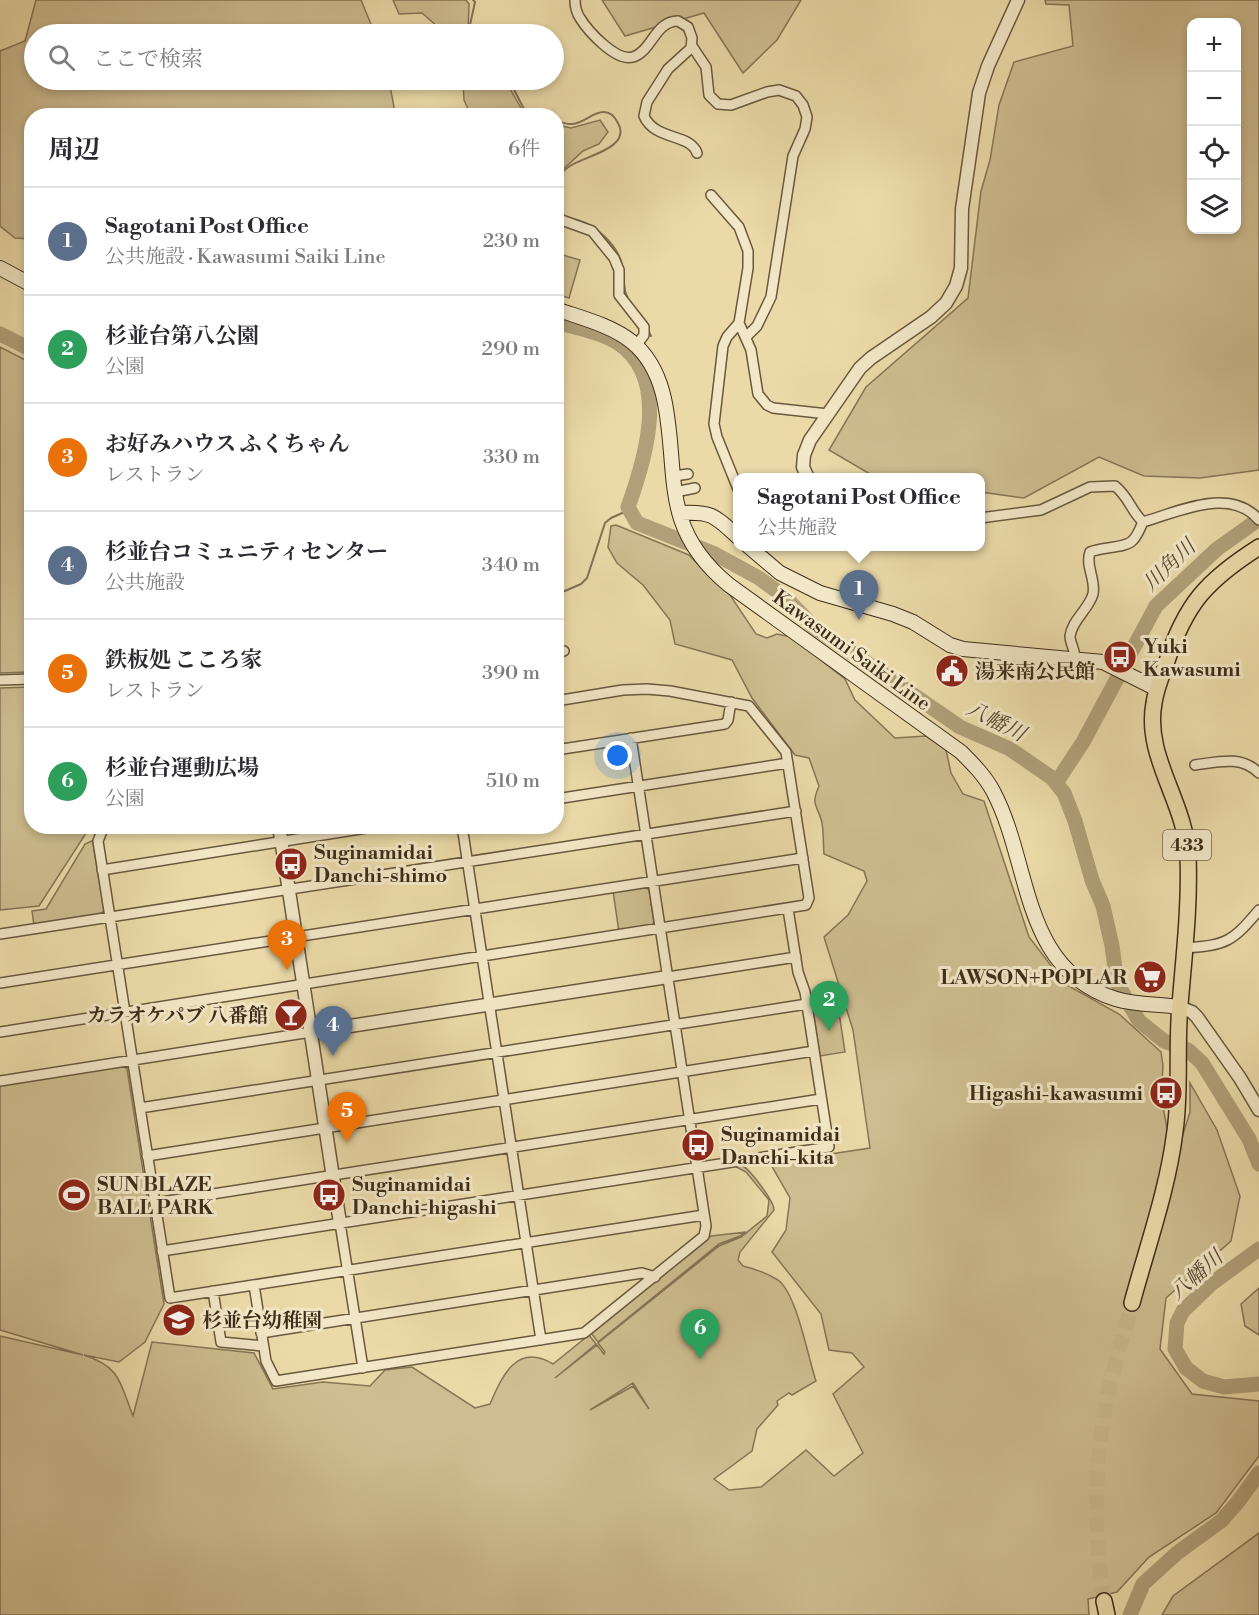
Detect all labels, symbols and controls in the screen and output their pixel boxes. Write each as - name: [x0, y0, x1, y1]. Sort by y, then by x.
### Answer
- map controls: [1187, 18, 1241, 234]
- button: +: [1187, 18, 1241, 72]
- search box: [24, 24, 564, 90]
- icon: search: [45, 41, 78, 74]
- text: ここで検索: [93, 46, 203, 73]
- button: −: [1187, 72, 1241, 126]
- button: locate: [1187, 126, 1241, 180]
- text: 周辺: [48, 134, 100, 166]
- text: 6件: [508, 137, 540, 162]
- button: layers: [1187, 180, 1241, 234]
- text: Sagotani Post Office: [105, 213, 309, 240]
- text: 1: [63, 229, 72, 254]
- text: 230 m: [483, 229, 540, 254]
- text: 公共施設 · Kawasumi Saiki Line: [105, 245, 386, 270]
- text: 杉並台第八公園: [105, 323, 259, 350]
- text: 2: [61, 337, 74, 362]
- text: 290 m: [482, 337, 540, 362]
- text: 公園: [105, 355, 145, 380]
- text: お好みハウス ふくちゃん: [105, 431, 350, 458]
- text: 3: [61, 445, 74, 470]
- text: 330 m: [483, 445, 540, 470]
- text: レストラン: [105, 463, 204, 488]
- popup: [733, 473, 985, 551]
- text: Sagotani Post Office: [757, 484, 961, 511]
- text: 公共施設: [757, 516, 837, 541]
- water label: 川角川: [1138, 533, 1203, 597]
- text: 杉並台コミュニティセンター: [105, 539, 388, 566]
- text: 4: [61, 553, 74, 578]
- text: 340 m: [482, 553, 540, 578]
- pin: 1: [840, 570, 878, 620]
- text: 公共施設: [105, 571, 185, 596]
- street label: Kawasumi Saiki Line: [767, 586, 935, 717]
- place label: Yuki Kawasumi: [1143, 635, 1241, 683]
- bus stop icon: Yuki Kawasumi: [1102, 639, 1138, 675]
- text: 鉄板処 こころ家: [105, 647, 263, 674]
- public building icon: 湯来南公民館: [934, 653, 970, 689]
- place label: 湯来南公民館: [975, 660, 1095, 685]
- text: 5: [61, 661, 74, 686]
- text: 390 m: [482, 661, 540, 686]
- text: レストラン: [105, 679, 204, 704]
- water label: 八幡川: [962, 696, 1031, 749]
- your location: [603, 741, 632, 770]
- text: 杉並台運動広場: [105, 755, 259, 782]
- text: 6: [61, 769, 74, 794]
- text: 510 m: [486, 769, 540, 794]
- text: 公園: [105, 787, 145, 812]
- road number: 433: [1163, 830, 1211, 860]
- place label: Suginamidai Danchi-shimo: [314, 841, 447, 889]
- bus stop icon: Suginamidai Danchi-shimo: [273, 846, 309, 882]
- pin: 3: [268, 920, 306, 970]
- supermarket icon: LAWSON+POPLAR: [1132, 959, 1168, 995]
- place label: LAWSON+POPLAR: [941, 966, 1128, 991]
- pin: 2: [810, 982, 848, 1031]
- bar icon: カラオケパブ 八番館: [273, 997, 309, 1033]
- place label: カラオケパブ 八番館: [86, 1004, 268, 1029]
- pin: 4: [314, 1006, 352, 1056]
- bus stop icon: Higashi-kawasumi: [1148, 1075, 1184, 1111]
- place label: Higashi-kawasumi: [969, 1082, 1144, 1107]
- pin: 5: [328, 1092, 366, 1142]
- place label: Suginamidai Danchi-kita: [721, 1123, 840, 1171]
- bus stop icon: Suginamidai Danchi-kita: [680, 1127, 716, 1163]
- place label: SUN BLAZE BALL PARK: [97, 1173, 215, 1221]
- place label: Suginamidai Danchi-higashi: [352, 1173, 497, 1221]
- sports icon: SUN BLAZE BALL PARK: [56, 1177, 92, 1213]
- bus stop icon: Suginamidai Danchi-higashi: [311, 1177, 347, 1213]
- water label: 八幡川: [1165, 1244, 1230, 1306]
- school or university icon: 杉並台幼稚園: [161, 1302, 197, 1338]
- place label: 杉並台幼稚園: [202, 1309, 322, 1334]
- pin: 6: [680, 1310, 720, 1359]

